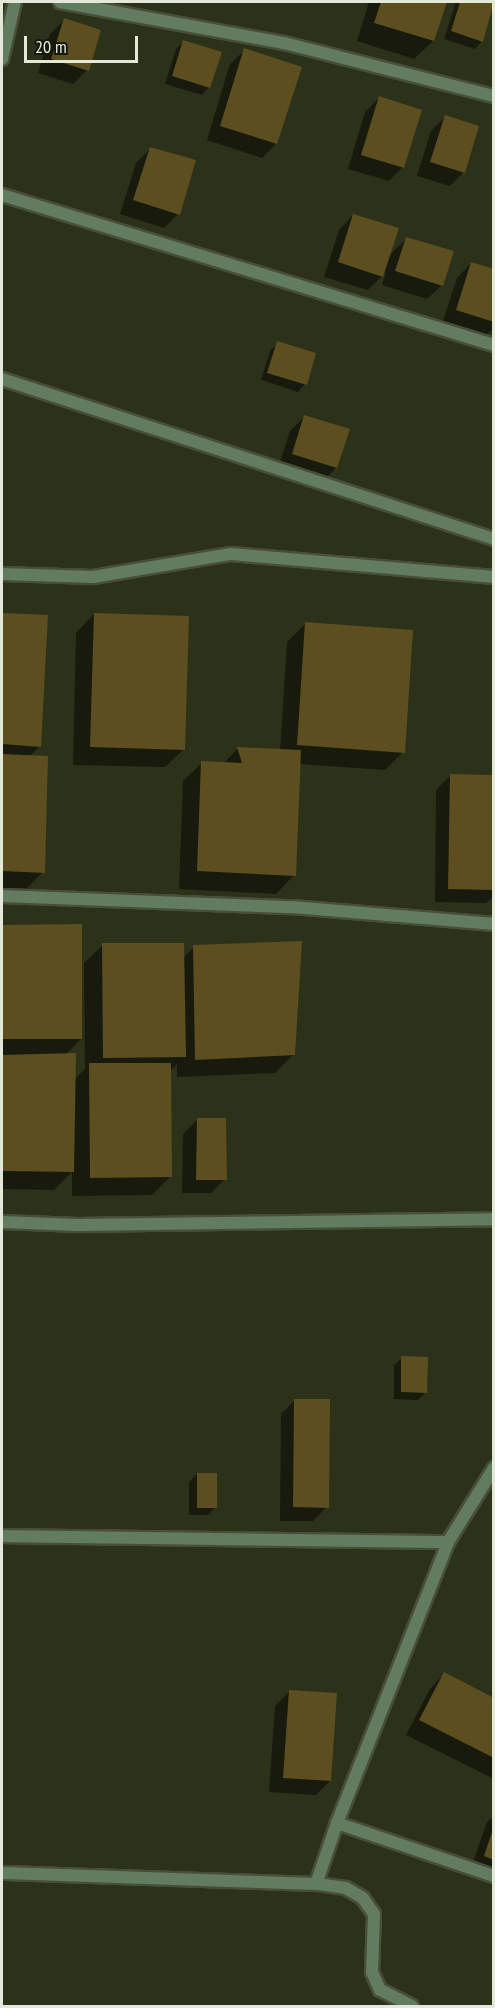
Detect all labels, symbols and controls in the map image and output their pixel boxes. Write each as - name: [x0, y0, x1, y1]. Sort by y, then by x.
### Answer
- scale bar: [27, 24, 141, 62]
- text: 20 m: [35, 35, 67, 58]

